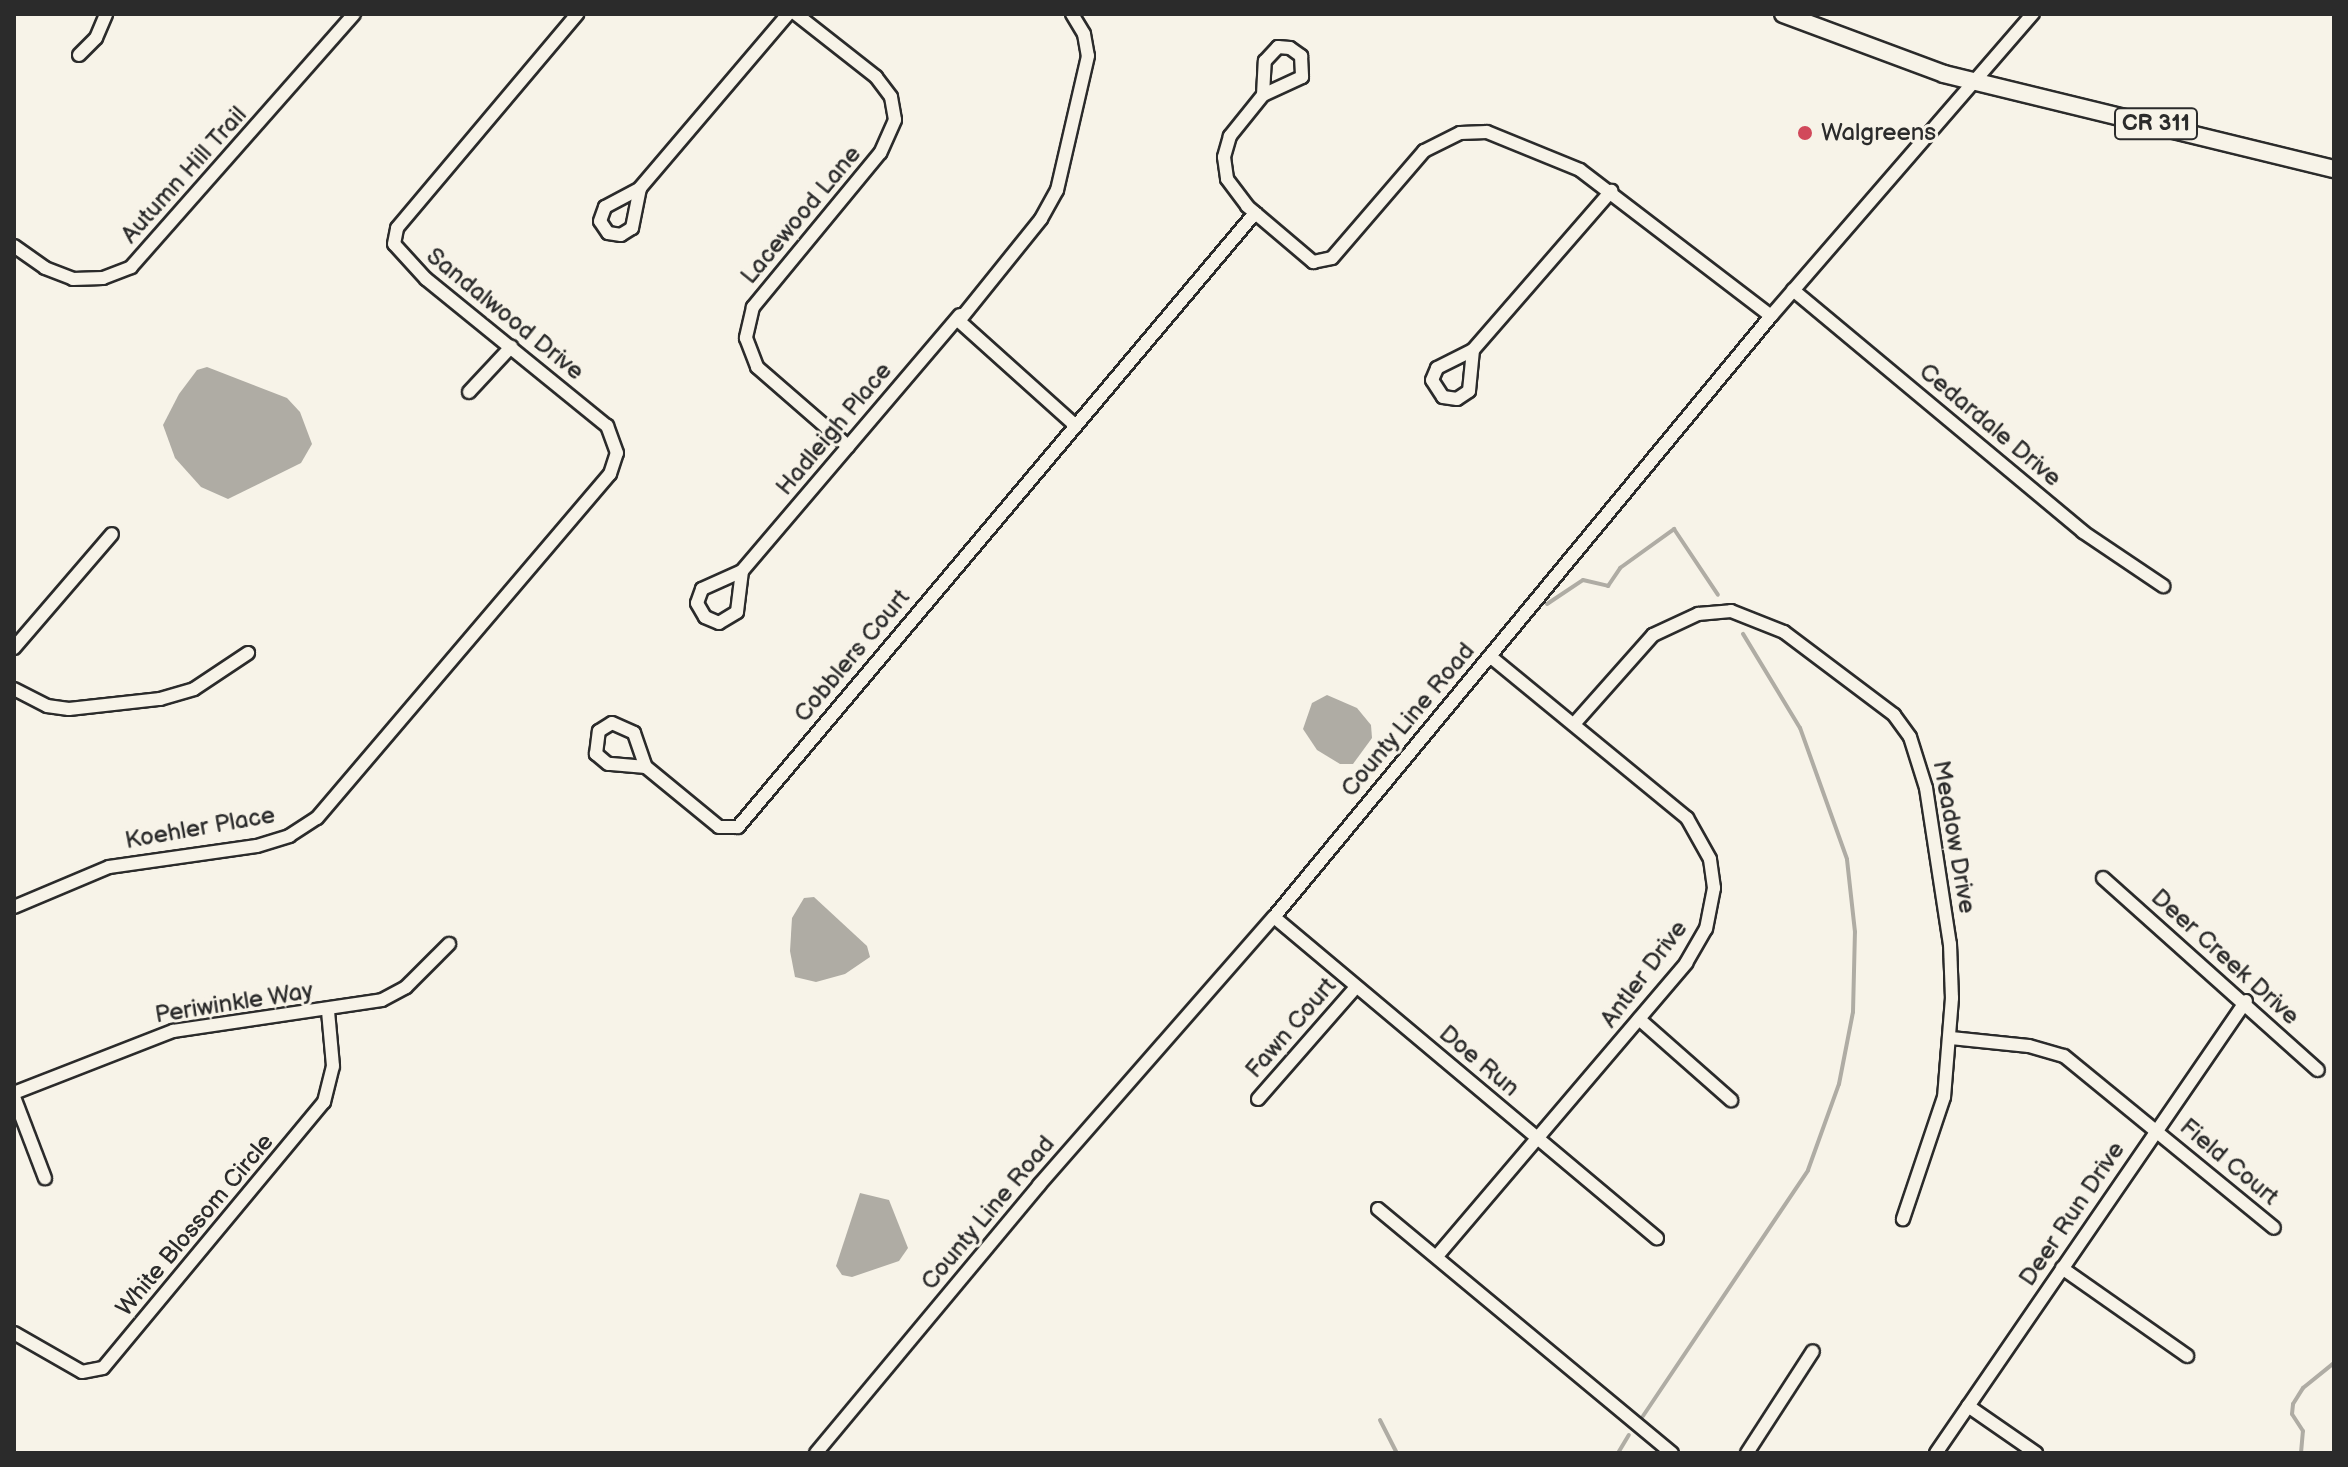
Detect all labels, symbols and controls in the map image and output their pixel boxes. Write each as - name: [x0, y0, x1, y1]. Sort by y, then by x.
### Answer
- street label: Autumn Hill Trail: [115, 100, 253, 250]
- road number: CR 311: [2112, 106, 2200, 142]
- place label: Walgreens: [1821, 119, 1936, 147]
- marker: Walgreens: [1796, 124, 1814, 142]
- street label: Lacewood Lane: [735, 140, 867, 290]
- street label: Sandalwood Drive: [420, 242, 590, 386]
- street label: Hadleigh Place: [770, 357, 898, 501]
- street label: Cedardale Drive: [1913, 357, 2067, 493]
- street label: Cobblers Court: [788, 584, 916, 728]
- street label: County Line Road: [1335, 637, 1481, 803]
- street label: Meadow Drive: [1926, 758, 1982, 916]
- street label: Koehler Place: [123, 801, 277, 855]
- street label: Deer Creek Drive: [2145, 883, 2305, 1031]
- street label: Antler Drive: [1594, 915, 1694, 1033]
- street label: Fawn Court: [1240, 972, 1342, 1084]
- street label: Periwinkle Way: [152, 976, 316, 1030]
- street label: Doe Run: [1433, 1019, 1525, 1103]
- street label: Field Court: [2174, 1113, 2284, 1211]
- street label: White Blossom Circle: [110, 1128, 280, 1322]
- street label: County Line Road: [915, 1130, 1061, 1296]
- street label: Deer Run Drive: [2013, 1136, 2131, 1292]

